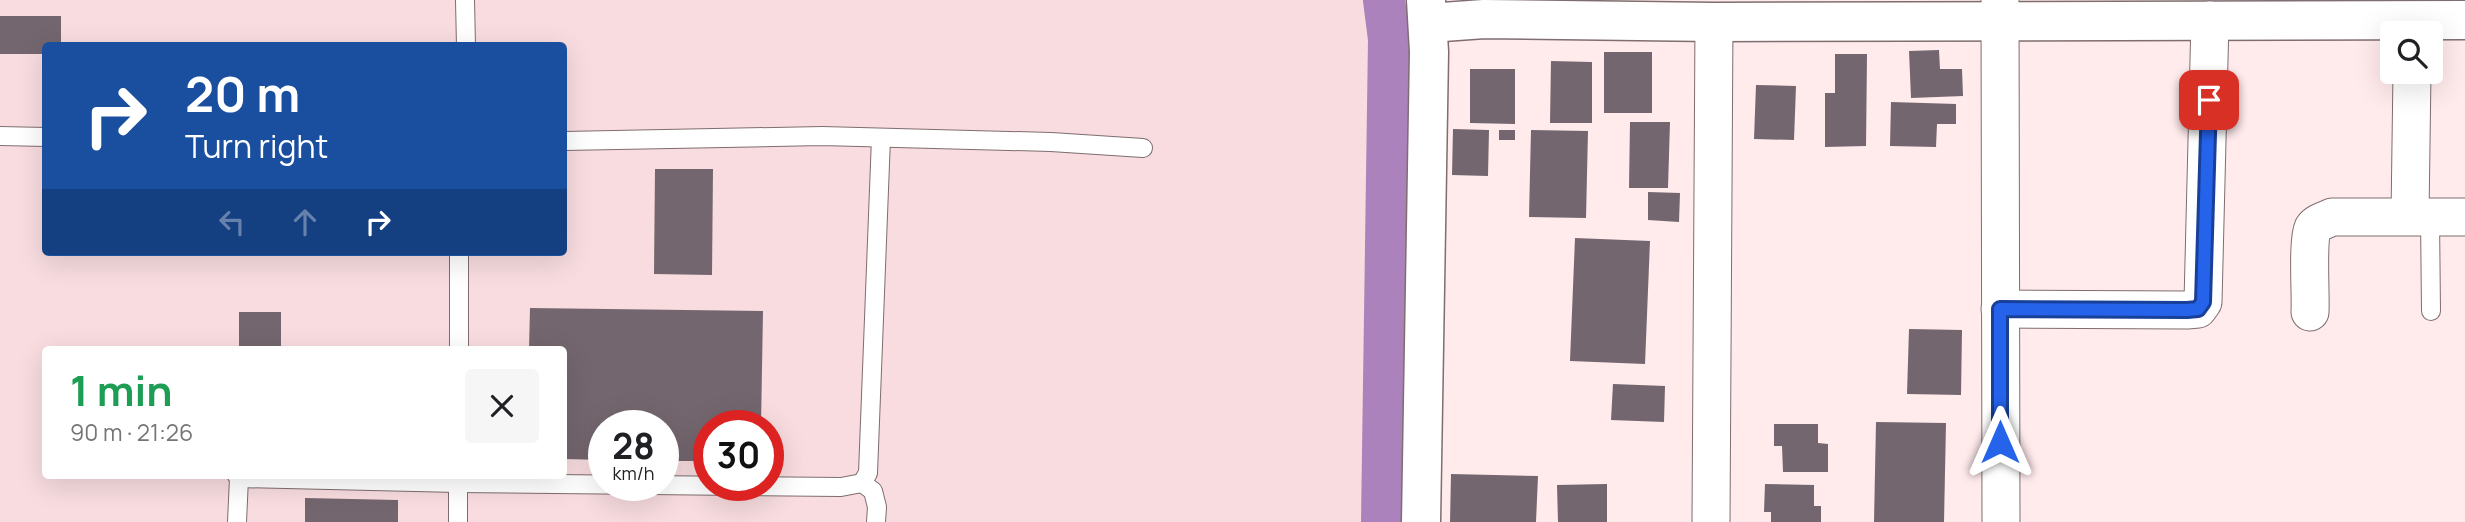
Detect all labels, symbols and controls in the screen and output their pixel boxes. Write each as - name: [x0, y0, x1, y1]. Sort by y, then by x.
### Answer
- map controls: [2380, 21, 2443, 84]
- button: search: [2380, 21, 2443, 84]
- text: 20 m: [185, 60, 300, 127]
- icon: right: [70, 70, 161, 161]
- pin: [2179, 70, 2239, 130]
- icon: arrive: [2190, 81, 2228, 119]
- text: Turn right: [185, 124, 328, 168]
- icon: left: [213, 203, 251, 241]
- icon: ahead: [286, 203, 324, 241]
- icon: right: [359, 203, 397, 241]
- text: 1 min: [70, 361, 173, 419]
- button: close: [465, 369, 539, 443]
- position arrow: [1963, 405, 2037, 479]
- speed limit sign: 30: [693, 410, 784, 501]
- text: 90 m · 21:26: [70, 416, 193, 448]
- text: 28: [612, 422, 655, 470]
- text: km/h: [613, 461, 654, 485]

